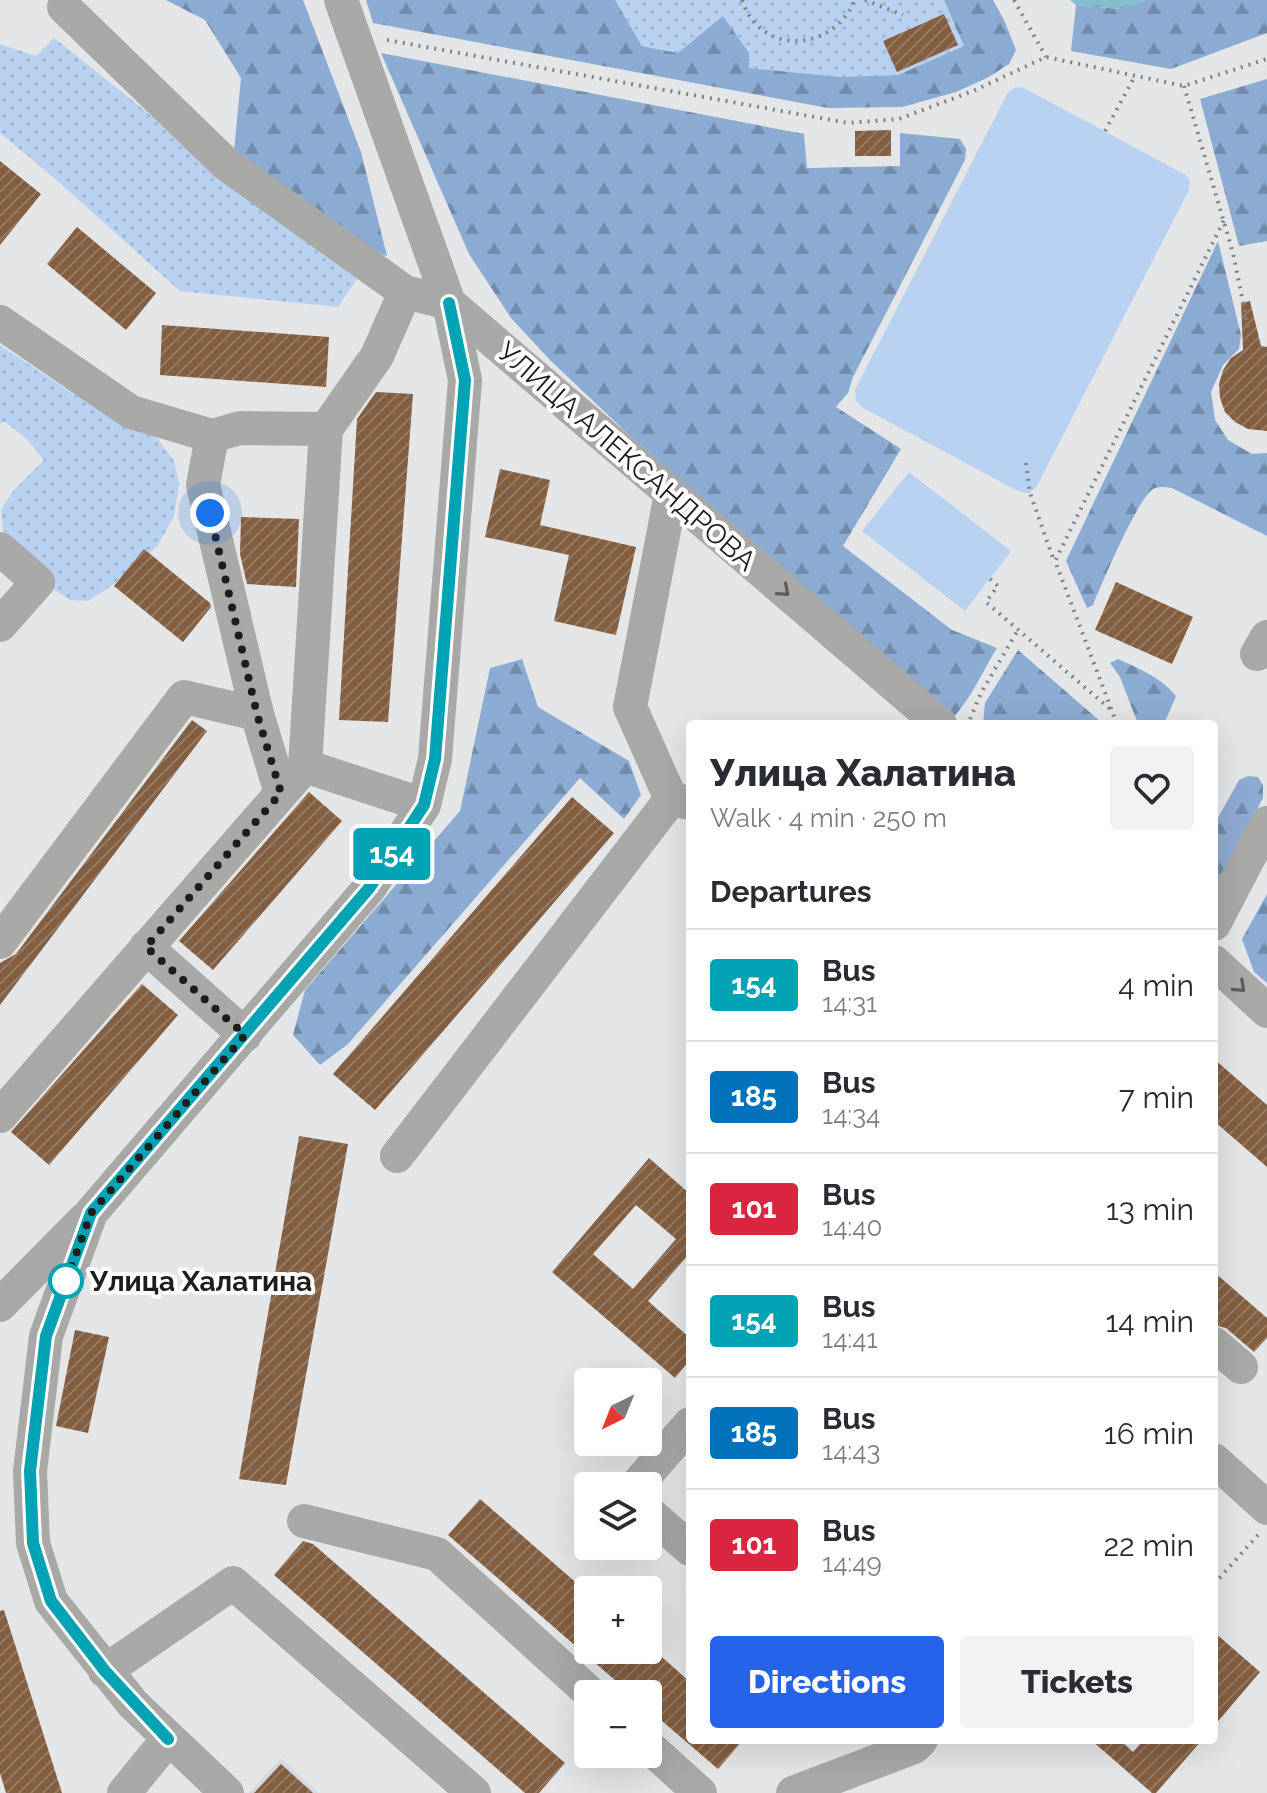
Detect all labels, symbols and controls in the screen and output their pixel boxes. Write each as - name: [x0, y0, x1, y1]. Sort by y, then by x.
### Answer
- street label: УЛИЦА АЛЕКСАНДРОВА: [491, 335, 763, 578]
- your location: [190, 493, 230, 533]
- one-way arrow: [775, 581, 789, 596]
- button: heart: [1110, 746, 1194, 830]
- text: Улица Халатина: [710, 750, 1016, 795]
- text: Walk · 4 min · 250 m: [710, 803, 947, 833]
- line badge: 154: [346, 828, 438, 880]
- text: 154: [369, 837, 415, 870]
- text: Departures: [710, 874, 872, 909]
- text: Bus: [822, 953, 876, 988]
- text: 154: [731, 968, 777, 1001]
- text: 4 min: [1118, 968, 1194, 1003]
- one-way arrow: [1231, 977, 1246, 991]
- text: 14:31: [822, 988, 877, 1018]
- text: Bus: [822, 1065, 876, 1100]
- text: 185: [731, 1080, 777, 1113]
- text: 7 min: [1119, 1080, 1194, 1115]
- text: 14:34: [822, 1100, 880, 1130]
- text: Bus: [822, 1177, 876, 1212]
- text: 101: [732, 1192, 776, 1225]
- text: 13 min: [1106, 1192, 1194, 1227]
- text: 14:40: [822, 1212, 882, 1242]
- marker: Улица Халатина: [49, 1264, 83, 1298]
- place label: Улица Халатина: [89, 1265, 312, 1298]
- text: Bus: [822, 1289, 876, 1324]
- text: 154: [731, 1304, 777, 1337]
- text: 14 min: [1106, 1304, 1194, 1339]
- text: 14:41: [822, 1324, 878, 1354]
- north arrow: [574, 1368, 662, 1456]
- map controls: [574, 1368, 662, 1768]
- text: Bus: [822, 1401, 876, 1436]
- text: 185: [731, 1416, 777, 1449]
- text: 16 min: [1104, 1416, 1194, 1451]
- text: 14:43: [822, 1436, 880, 1466]
- button: layers: [574, 1472, 662, 1560]
- text: Bus: [822, 1513, 876, 1548]
- text: 101: [732, 1528, 776, 1561]
- text: 22 min: [1103, 1528, 1194, 1563]
- text: 14:49: [822, 1548, 882, 1578]
- button: +: [574, 1576, 662, 1664]
- button: Directions: [710, 1636, 944, 1728]
- button: Tickets: [960, 1636, 1194, 1728]
- button: −: [574, 1680, 662, 1768]

